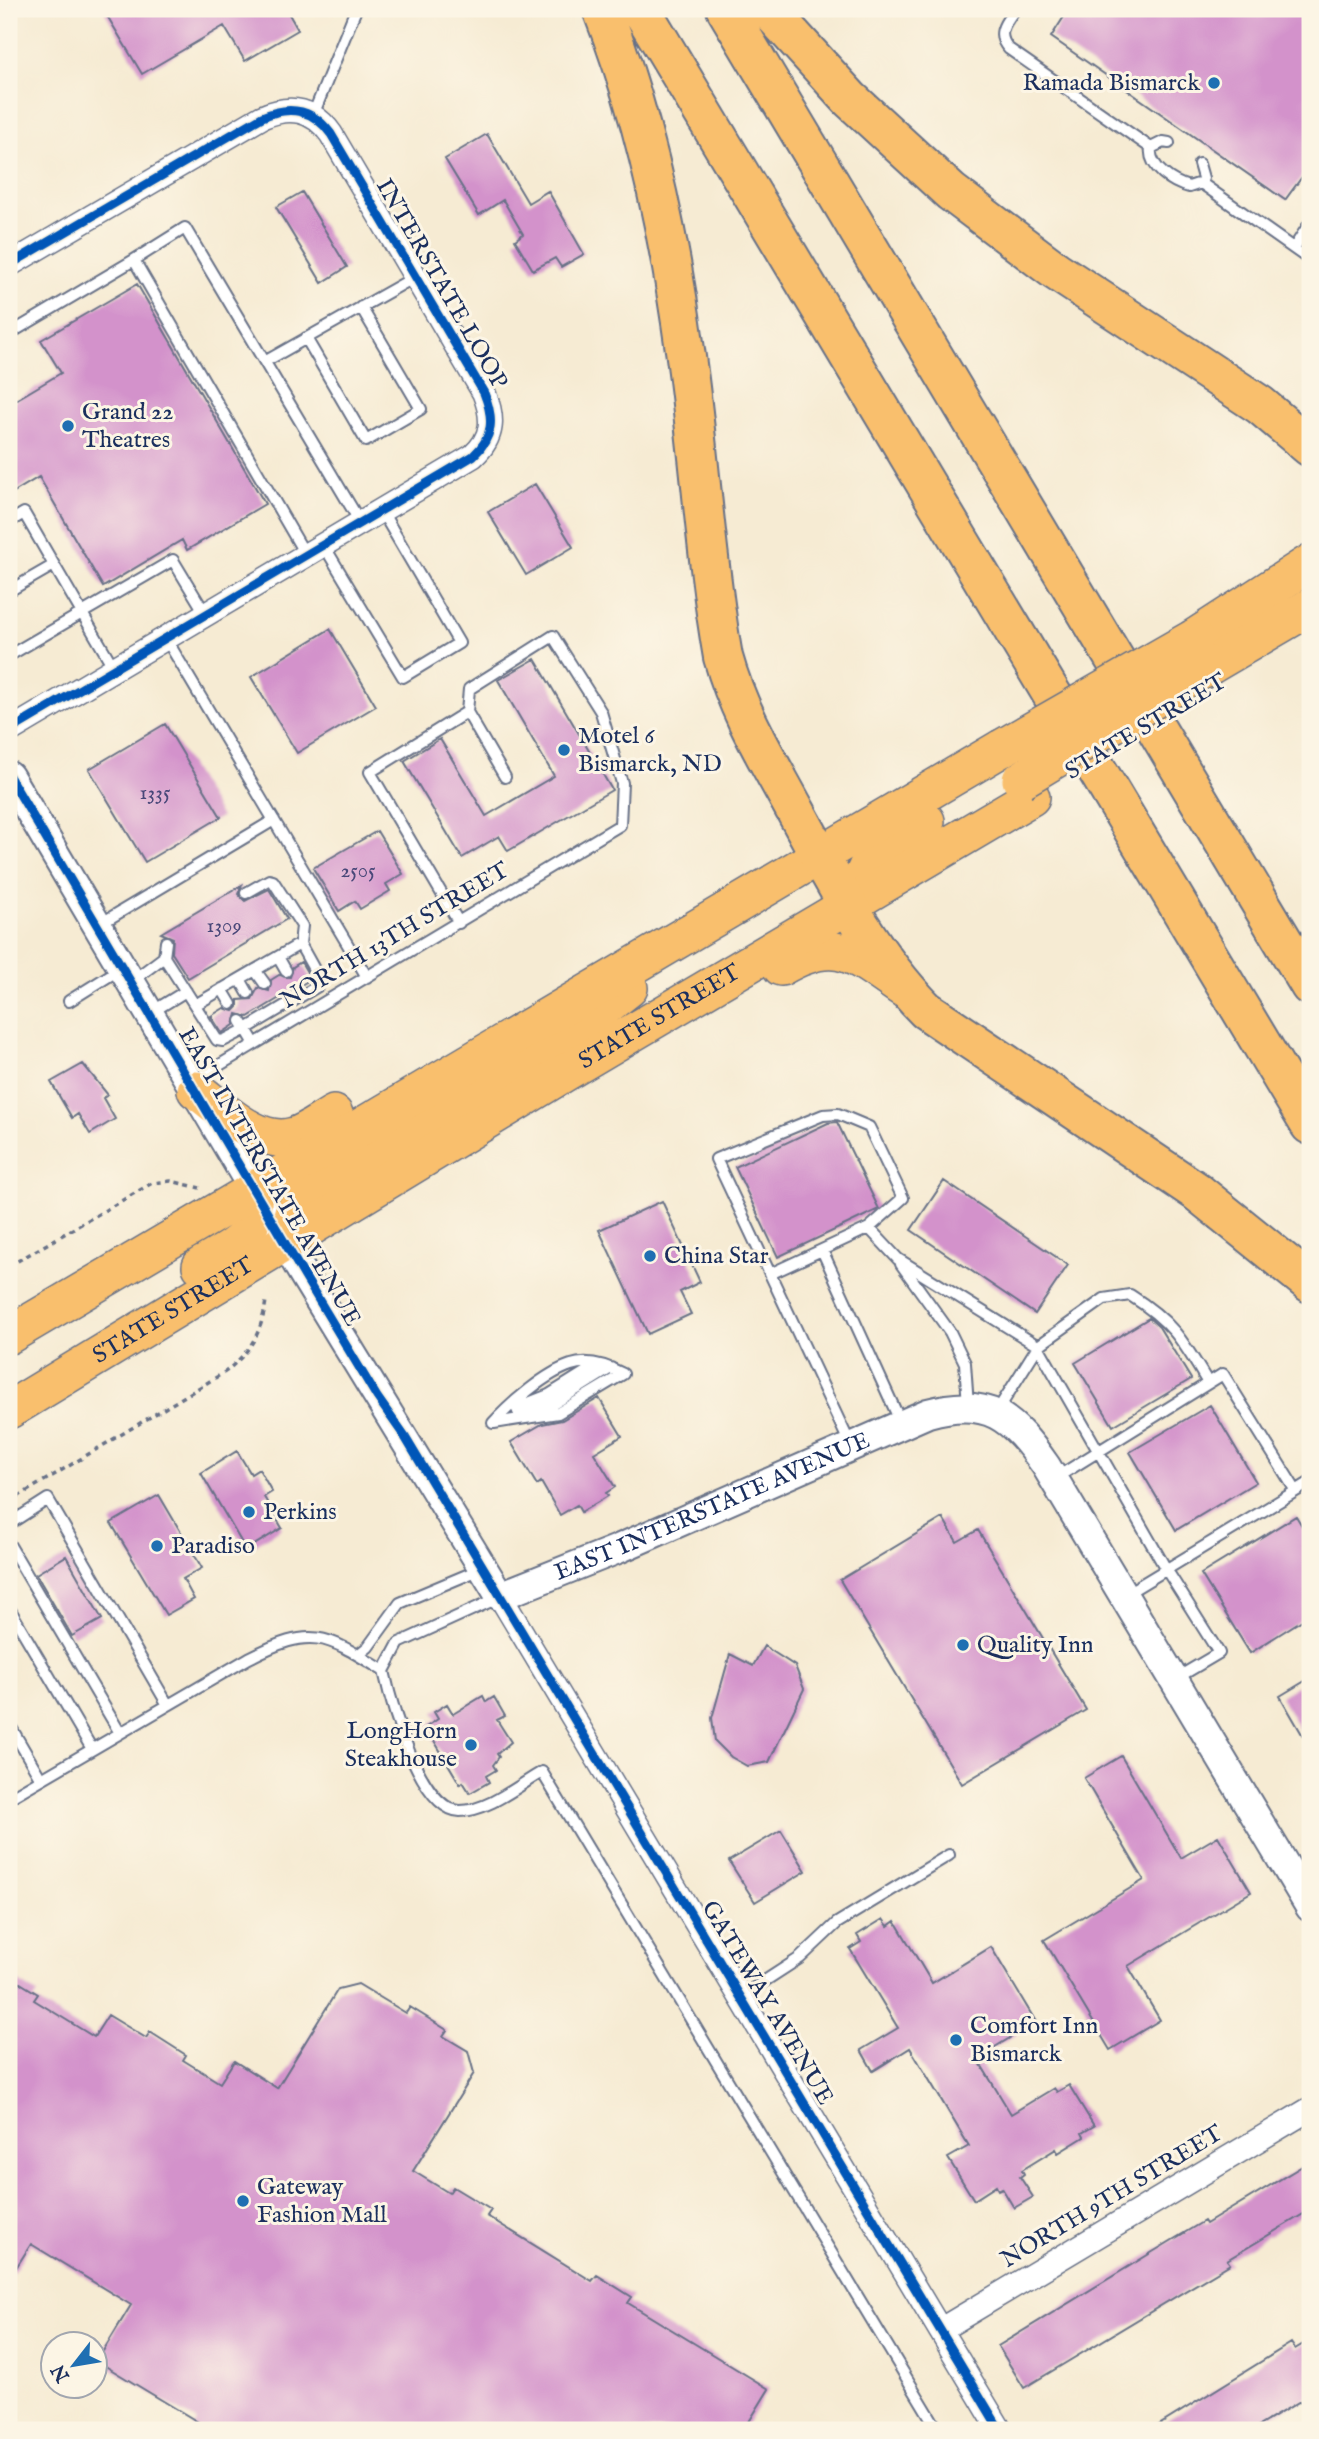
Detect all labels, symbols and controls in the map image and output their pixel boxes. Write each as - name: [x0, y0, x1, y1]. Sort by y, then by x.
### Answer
- place label: Ramada Bismarck: [1023, 68, 1200, 99]
- marker: Ramada Bismarck: [1206, 75, 1222, 91]
- street label: INTERSTATE LOOP: [368, 173, 514, 395]
- place label: Grand 22 Theatres: [82, 397, 174, 456]
- marker: Grand 22 Theatres: [60, 418, 76, 434]
- street label: STATE STREET: [1060, 666, 1233, 787]
- place label: Motel 6 Bismarck, ND: [578, 721, 722, 780]
- marker: Motel 6 Bismarck, ND: [556, 742, 572, 758]
- house number: 1335: [139, 780, 171, 807]
- street label: NORTH 13TH STREET: [275, 855, 515, 1017]
- house number: 2505: [340, 858, 376, 885]
- house number: 1309: [206, 913, 242, 940]
- street label: STATE STREET: [573, 957, 746, 1077]
- street label: EAST INTERSTATE AVENUE: [170, 1022, 368, 1332]
- place label: China Star: [664, 1241, 769, 1272]
- marker: China Star: [642, 1248, 658, 1264]
- street label: STATE STREET: [87, 1249, 260, 1371]
- street label: EAST INTERSTATE AVENUE: [550, 1425, 875, 1588]
- place label: Perkins: [263, 1497, 337, 1528]
- marker: Perkins: [241, 1504, 257, 1520]
- place label: Paradiso: [171, 1531, 255, 1562]
- marker: Paradiso: [149, 1538, 165, 1554]
- place label: Quality Inn: [977, 1630, 1094, 1661]
- marker: Quality Inn: [955, 1637, 971, 1653]
- place label: LongHorn Steakhouse: [345, 1716, 457, 1775]
- marker: LongHorn Steakhouse: [463, 1737, 479, 1753]
- street label: GATEWAY AVENUE: [694, 1895, 840, 2111]
- place label: Comfort Inn Bismarck: [970, 2011, 1098, 2070]
- marker: Comfort Inn Bismarck: [948, 2032, 964, 2048]
- street label: NORTH 9TH STREET: [995, 2118, 1229, 2276]
- place label: Gateway Fashion Mall: [257, 2172, 387, 2231]
- marker: Gateway Fashion Mall: [235, 2193, 251, 2209]
- north arrow: [38, 2330, 108, 2400]
- text: N: [46, 2359, 76, 2387]

